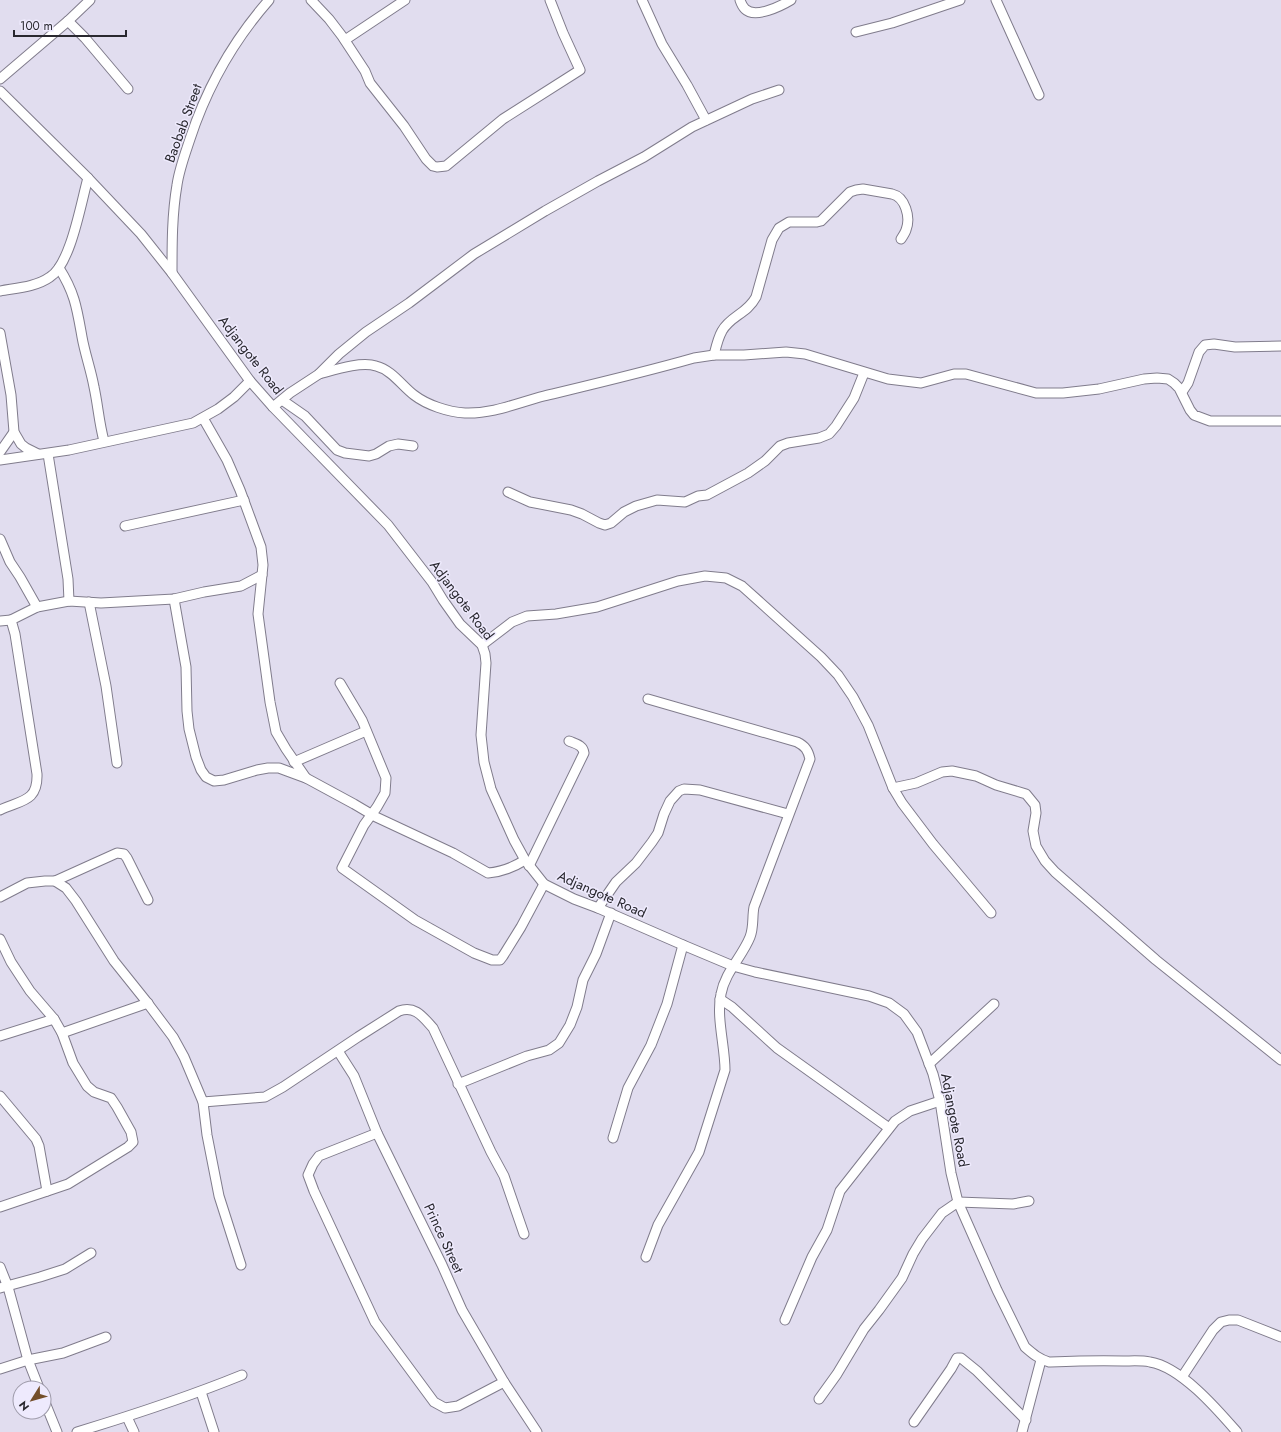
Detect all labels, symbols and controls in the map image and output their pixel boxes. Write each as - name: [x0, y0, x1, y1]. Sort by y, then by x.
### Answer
- scale bar: [14, 12, 126, 38]
- text: 100 m: [20, 17, 53, 35]
- street label: Baobab Street: [159, 80, 207, 165]
- street label: Adjangote Road: [214, 311, 288, 399]
- street label: Adjangote Road: [425, 556, 499, 644]
- street label: Adjangote Road: [554, 865, 650, 923]
- street label: Adjangote Road: [936, 1071, 974, 1169]
- street label: Prince Street: [419, 1200, 469, 1277]
- north arrow: [12, 1380, 52, 1420]
- text: N: [15, 1398, 33, 1414]

